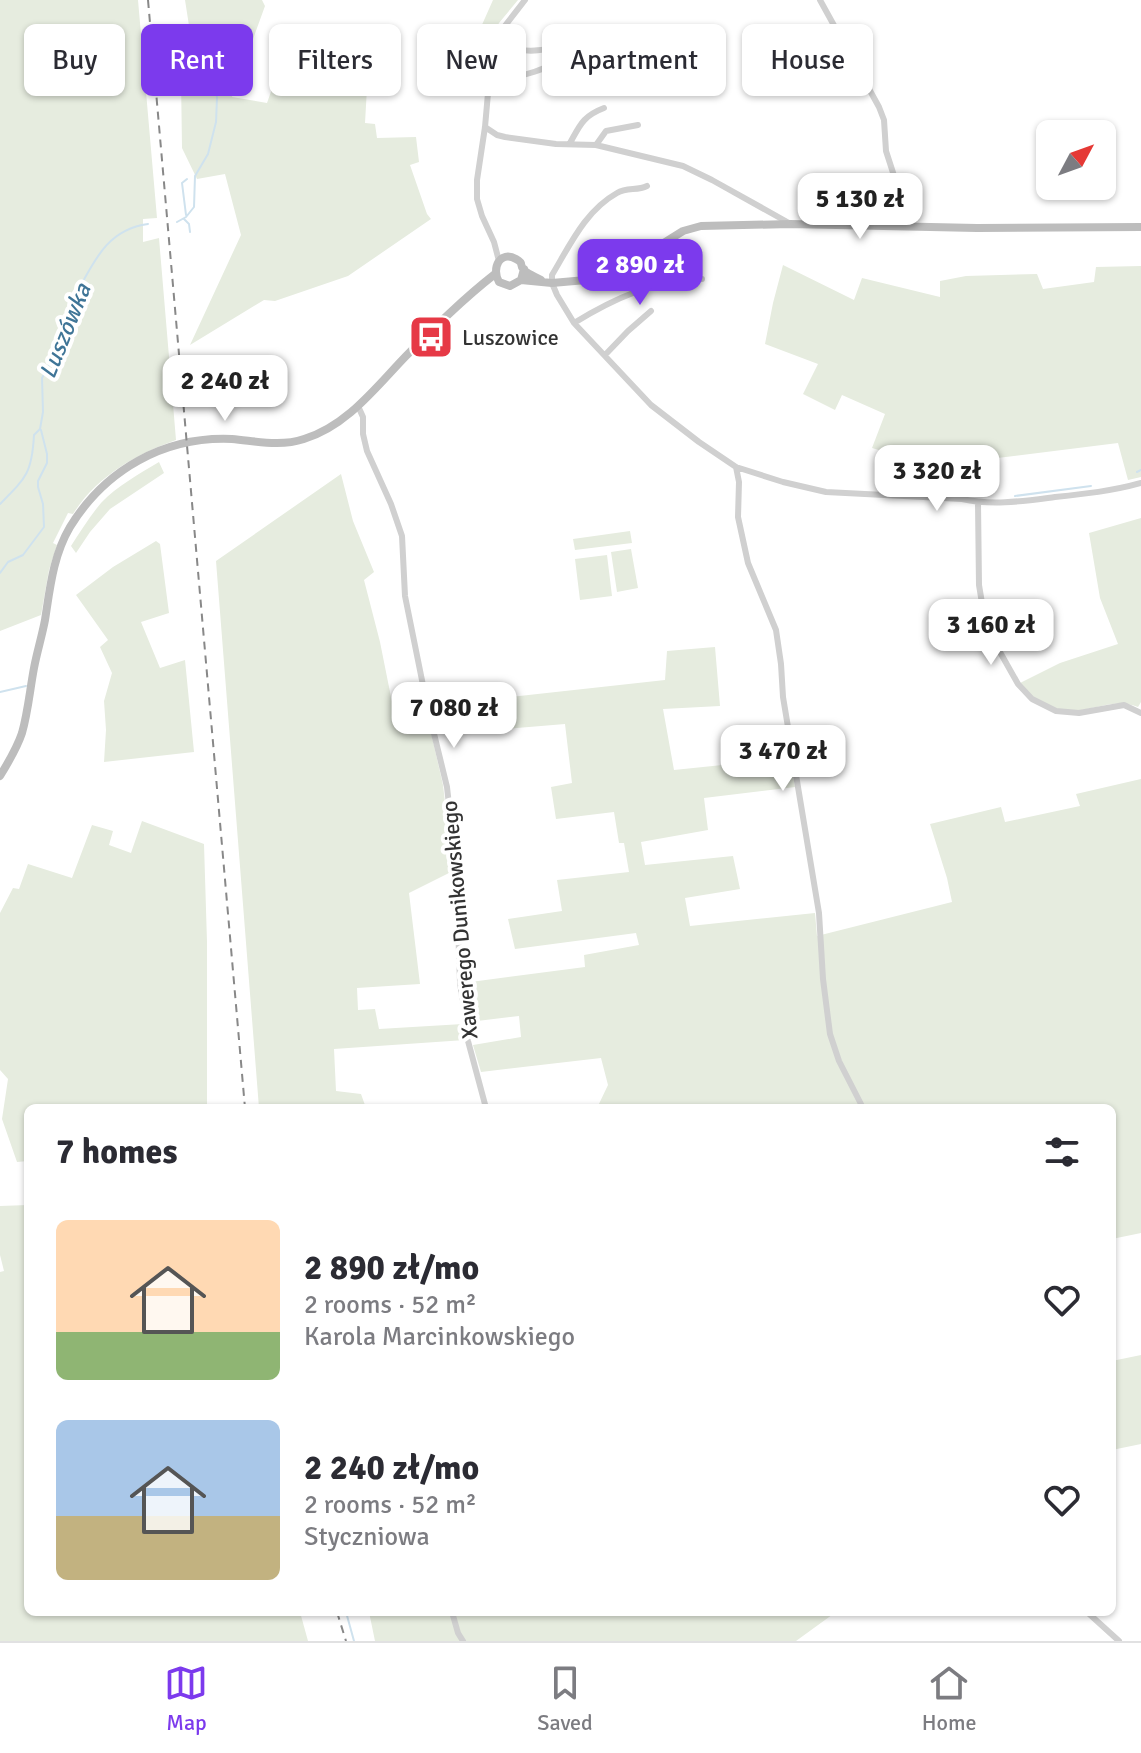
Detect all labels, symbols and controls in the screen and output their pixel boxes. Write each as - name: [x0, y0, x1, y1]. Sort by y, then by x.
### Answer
- chip: Buy: [24, 24, 125, 96]
- chip: Rent: [141, 24, 253, 96]
- chip: Filters: [269, 24, 401, 96]
- chip: New: [417, 24, 526, 96]
- chip: Apartment: [542, 24, 726, 96]
- chip: House: [742, 24, 873, 96]
- north arrow: [1036, 120, 1116, 200]
- map controls: [1036, 120, 1116, 200]
- pin: 5 130 zł: [777, 173, 943, 241]
- text: 5 130 zł: [816, 183, 904, 215]
- pin: 2 890 zł: [557, 239, 723, 307]
- text: 2 890 zł: [596, 249, 684, 281]
- water label: Luszówka: [32, 278, 98, 383]
- bus stop icon: Luszowice: [407, 313, 455, 361]
- place label: Luszowice: [462, 324, 559, 351]
- pin: 2 240 zł: [142, 355, 308, 423]
- text: 2 240 zł: [181, 365, 269, 397]
- pin: 3 320 zł: [854, 445, 1020, 513]
- text: 3 320 zł: [893, 455, 981, 487]
- pin: 3 160 zł: [908, 599, 1074, 667]
- text: 3 160 zł: [947, 609, 1035, 641]
- pin: 7 080 zł: [371, 682, 537, 750]
- text: 7 080 zł: [410, 692, 498, 724]
- pin: 3 470 zł: [700, 725, 866, 793]
- text: 3 470 zł: [739, 735, 827, 767]
- street label: Xawerego Dunikowskiego: [436, 800, 483, 1040]
- icon: filters: [1040, 1130, 1084, 1174]
- text: 7 homes: [56, 1131, 177, 1173]
- text: 2 890 zł/mo: [304, 1247, 479, 1289]
- icon: home: [120, 1252, 216, 1348]
- icon: heart: [1040, 1278, 1084, 1322]
- text: 2 rooms · 52 m²: [304, 1289, 477, 1321]
- text: Karola Marcinkowskiego: [304, 1321, 575, 1353]
- text: 2 240 zł/mo: [304, 1447, 479, 1489]
- icon: home: [120, 1452, 216, 1548]
- icon: heart: [1040, 1478, 1084, 1522]
- text: 2 rooms · 52 m²: [304, 1489, 477, 1521]
- text: Styczniowa: [304, 1521, 430, 1553]
- tab: Map: [164, 1661, 208, 1736]
- tab: Saved: [537, 1661, 593, 1736]
- tab: Home: [922, 1661, 977, 1736]

